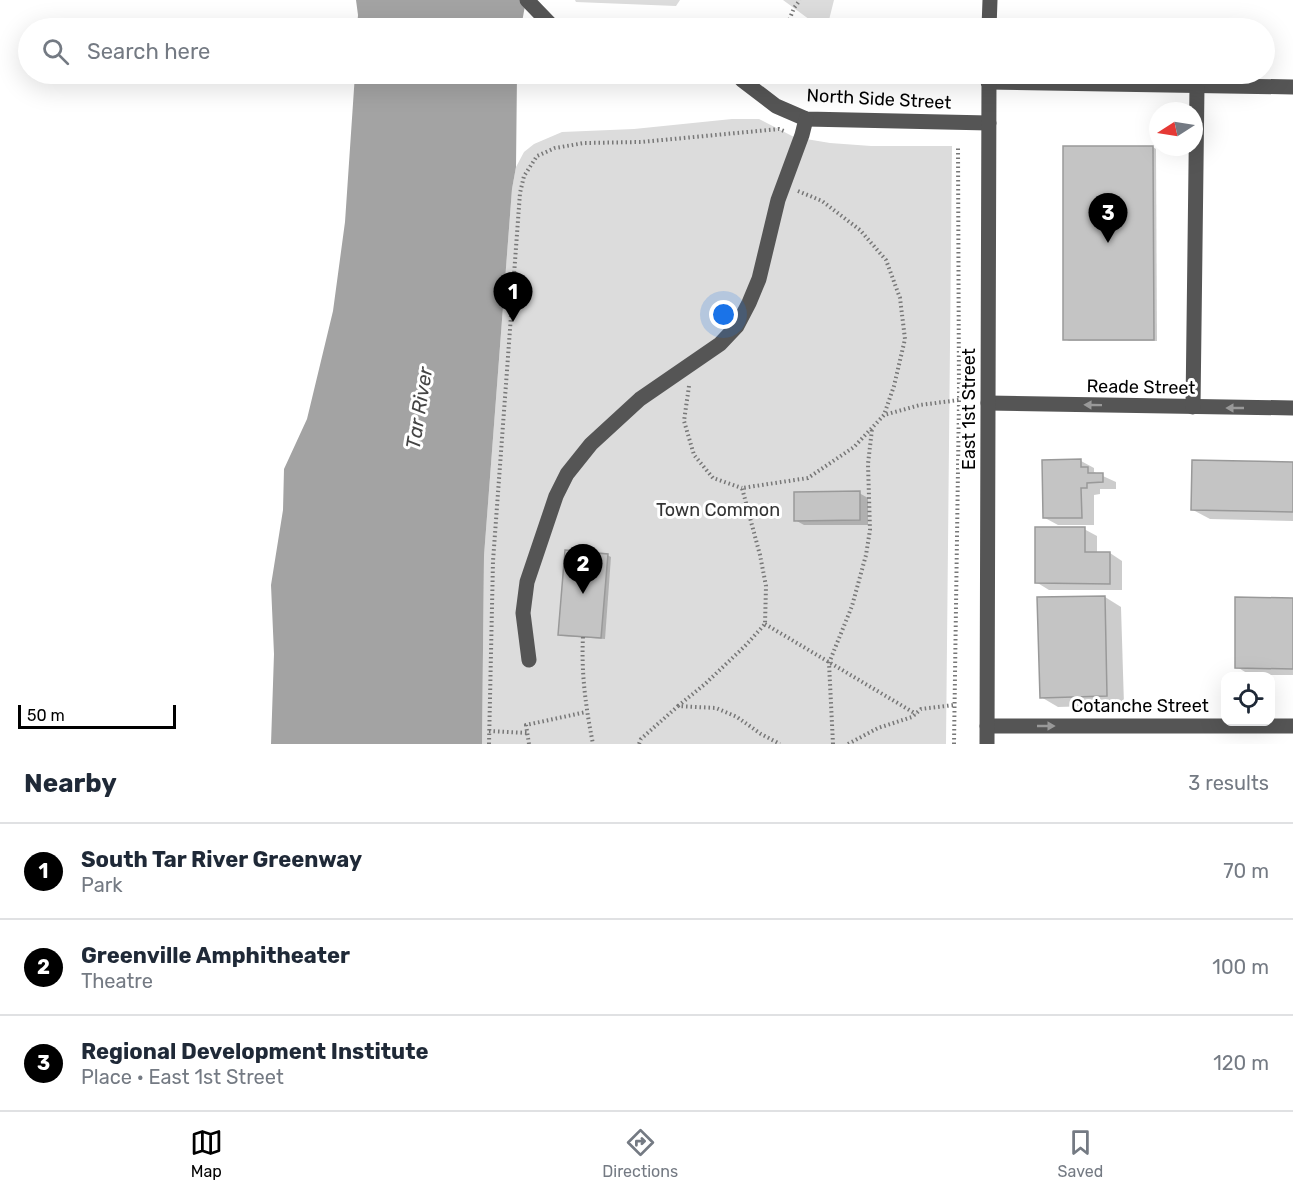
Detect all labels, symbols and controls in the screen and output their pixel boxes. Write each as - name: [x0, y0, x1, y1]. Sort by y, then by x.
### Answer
- search box: [18, 18, 1275, 84]
- icon: search: [39, 35, 72, 68]
- text: Search here: [87, 38, 210, 65]
- street label: North Side Street: [806, 84, 952, 114]
- north arrow: [1149, 102, 1203, 156]
- pin: 3: [1088, 194, 1128, 243]
- pin: 1: [494, 272, 532, 322]
- your location: [709, 300, 738, 329]
- street label: East 1st Street: [958, 348, 980, 470]
- water label: Tar River: [401, 364, 438, 451]
- street label: Reade Street: [1086, 375, 1196, 399]
- one-way arrow: [1084, 401, 1103, 410]
- one-way arrow: [1225, 403, 1244, 413]
- park label: Town Common: [656, 499, 780, 521]
- pin: 2: [564, 544, 602, 594]
- map controls: [1221, 672, 1275, 726]
- button: locate: [1221, 672, 1275, 726]
- street label: Cotanche Street: [1071, 695, 1209, 717]
- scale bar: [18, 702, 176, 730]
- text: 50 m: [27, 706, 65, 725]
- one-way arrow: [1036, 721, 1055, 731]
- text: Nearby: [24, 768, 117, 799]
- text: 3 results: [1188, 771, 1269, 795]
- text: South Tar River Greenway: [81, 846, 362, 873]
- text: 1: [39, 859, 48, 883]
- text: 70 m: [1223, 859, 1269, 883]
- text: Park: [81, 873, 123, 897]
- text: Greenville Amphitheater: [81, 942, 350, 969]
- text: 2: [37, 955, 50, 979]
- text: 100 m: [1212, 955, 1269, 979]
- text: Theatre: [81, 969, 153, 993]
- text: Regional Development Institute: [81, 1038, 429, 1065]
- text: 3: [37, 1051, 50, 1075]
- text: 120 m: [1213, 1051, 1269, 1075]
- text: Place · East 1st Street: [81, 1065, 284, 1089]
- tab: Map: [190, 1126, 223, 1181]
- tab: Directions: [602, 1126, 678, 1181]
- tab: Saved: [1058, 1126, 1103, 1181]

